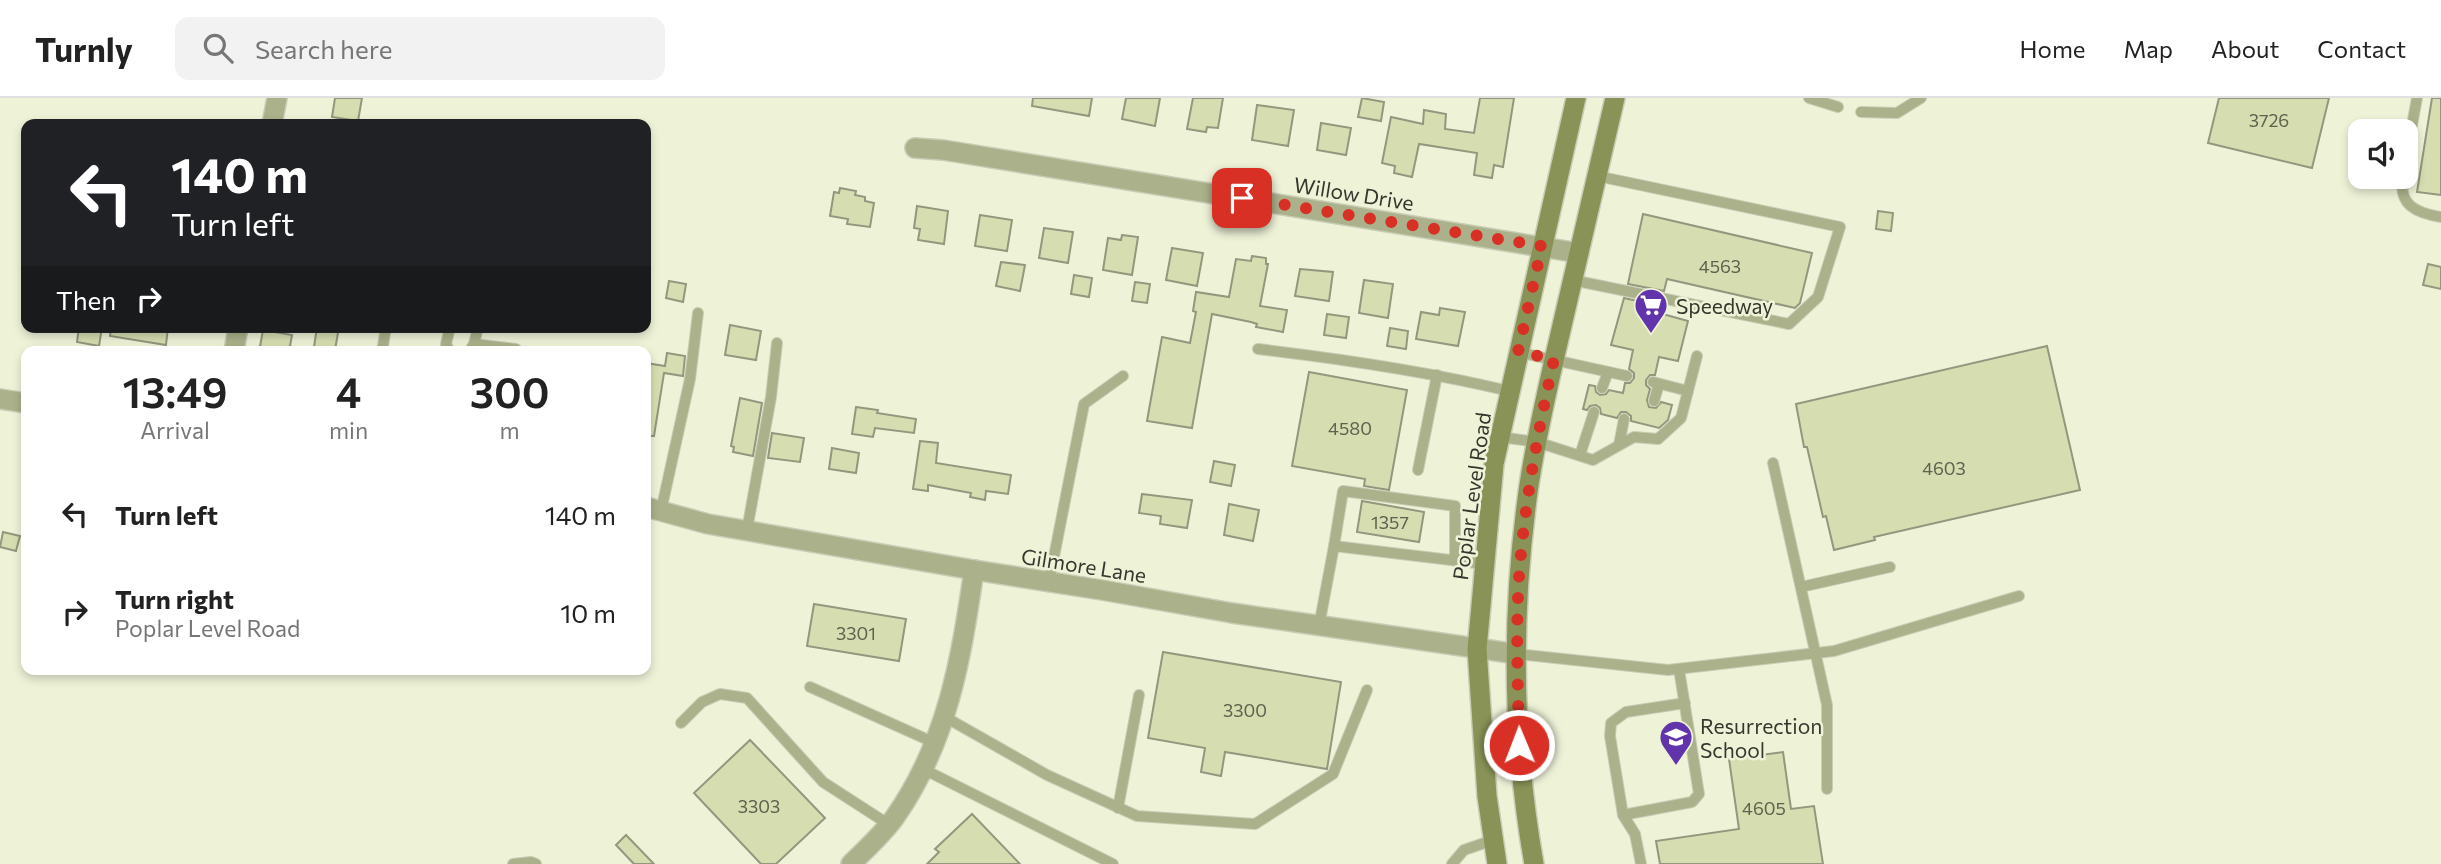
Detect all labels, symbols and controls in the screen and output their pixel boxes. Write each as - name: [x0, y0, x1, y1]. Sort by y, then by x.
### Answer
- search box: [175, 17, 665, 80]
- text: Turnly: [35, 28, 133, 69]
- icon: search: [199, 29, 237, 67]
- text: Search here: [255, 33, 392, 64]
- text: Home: [2020, 34, 2086, 63]
- text: Map: [2124, 34, 2173, 63]
- text: About: [2211, 34, 2279, 63]
- text: Contact: [2317, 34, 2406, 63]
- house number: 3726: [2249, 109, 2289, 131]
- map controls: [2348, 119, 2418, 189]
- button: sound: [2348, 119, 2418, 189]
- text: 140 m: [171, 143, 308, 203]
- icon: left: [56, 147, 147, 238]
- pin: [1212, 168, 1272, 228]
- street label: Willow Drive: [1292, 171, 1416, 215]
- icon: arrive: [1223, 179, 1261, 217]
- text: Turn left: [171, 203, 295, 243]
- house number: 4563: [1699, 255, 1741, 277]
- icon: right: [130, 280, 168, 318]
- text: Then: [56, 284, 116, 315]
- supermarket icon: Speedway: [1632, 286, 1670, 335]
- place label: Speedway: [1676, 293, 1773, 318]
- text: 13:49: [123, 365, 228, 417]
- text: 4: [336, 365, 361, 417]
- text: 300: [470, 365, 549, 417]
- street label: Poplar Level Road: [1447, 410, 1495, 582]
- text: Arrival: [140, 416, 210, 444]
- text: min: [329, 416, 368, 444]
- text: m: [500, 416, 520, 444]
- house number: 4580: [1328, 417, 1372, 439]
- house number: 4603: [1922, 457, 1966, 479]
- icon: left: [56, 495, 94, 533]
- text: Turn left: [115, 499, 218, 530]
- text: 140 m: [545, 499, 616, 530]
- house number: 1357: [1371, 511, 1409, 533]
- street label: Gilmore Lane: [1020, 543, 1148, 587]
- text: Turn right: [115, 583, 234, 614]
- icon: right: [56, 593, 94, 631]
- text: 10 m: [560, 597, 616, 628]
- text: Poplar Level Road: [115, 614, 300, 642]
- house number: 3301: [836, 622, 876, 644]
- house number: 3300: [1223, 699, 1267, 721]
- position arrow: [1482, 708, 1556, 782]
- place label: Resurrection School: [1700, 713, 1822, 762]
- school or university icon: Resurrection School: [1657, 718, 1695, 767]
- house number: 3303: [738, 795, 780, 817]
- house number: 4605: [1742, 797, 1786, 819]

